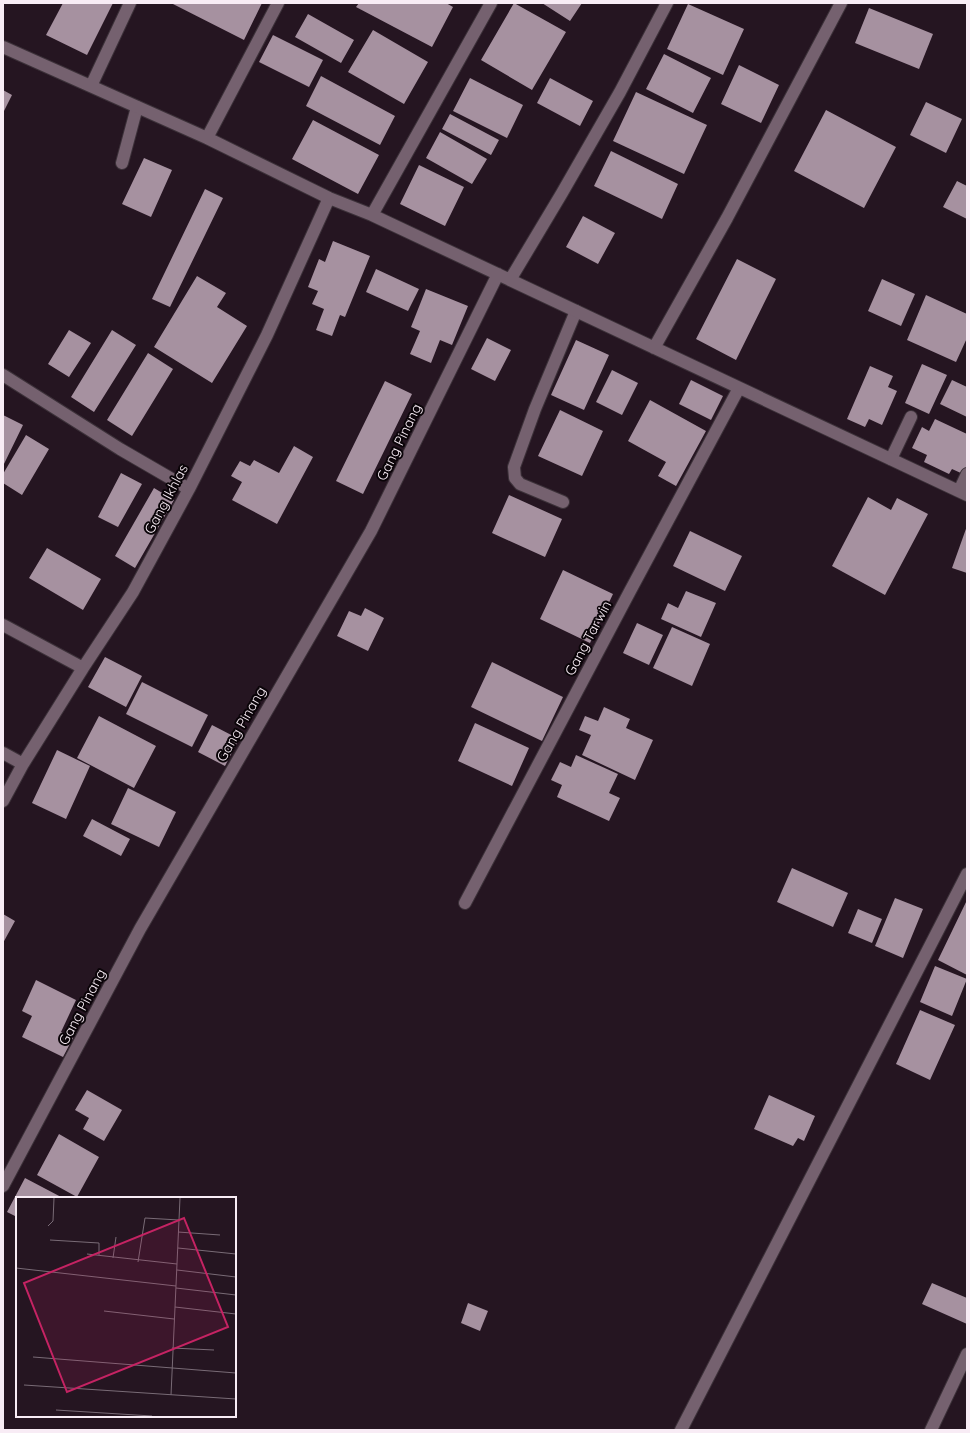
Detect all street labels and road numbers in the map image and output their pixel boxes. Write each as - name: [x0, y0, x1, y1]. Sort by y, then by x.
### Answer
- street label: Gang Pinang: [373, 400, 425, 484]
- street label: Gang Ikhlas: [140, 461, 192, 537]
- street label: Gang Tarwin: [561, 597, 615, 679]
- street label: Gang Pinang: [212, 683, 270, 765]
- street label: Gang Pinang: [54, 966, 110, 1048]

